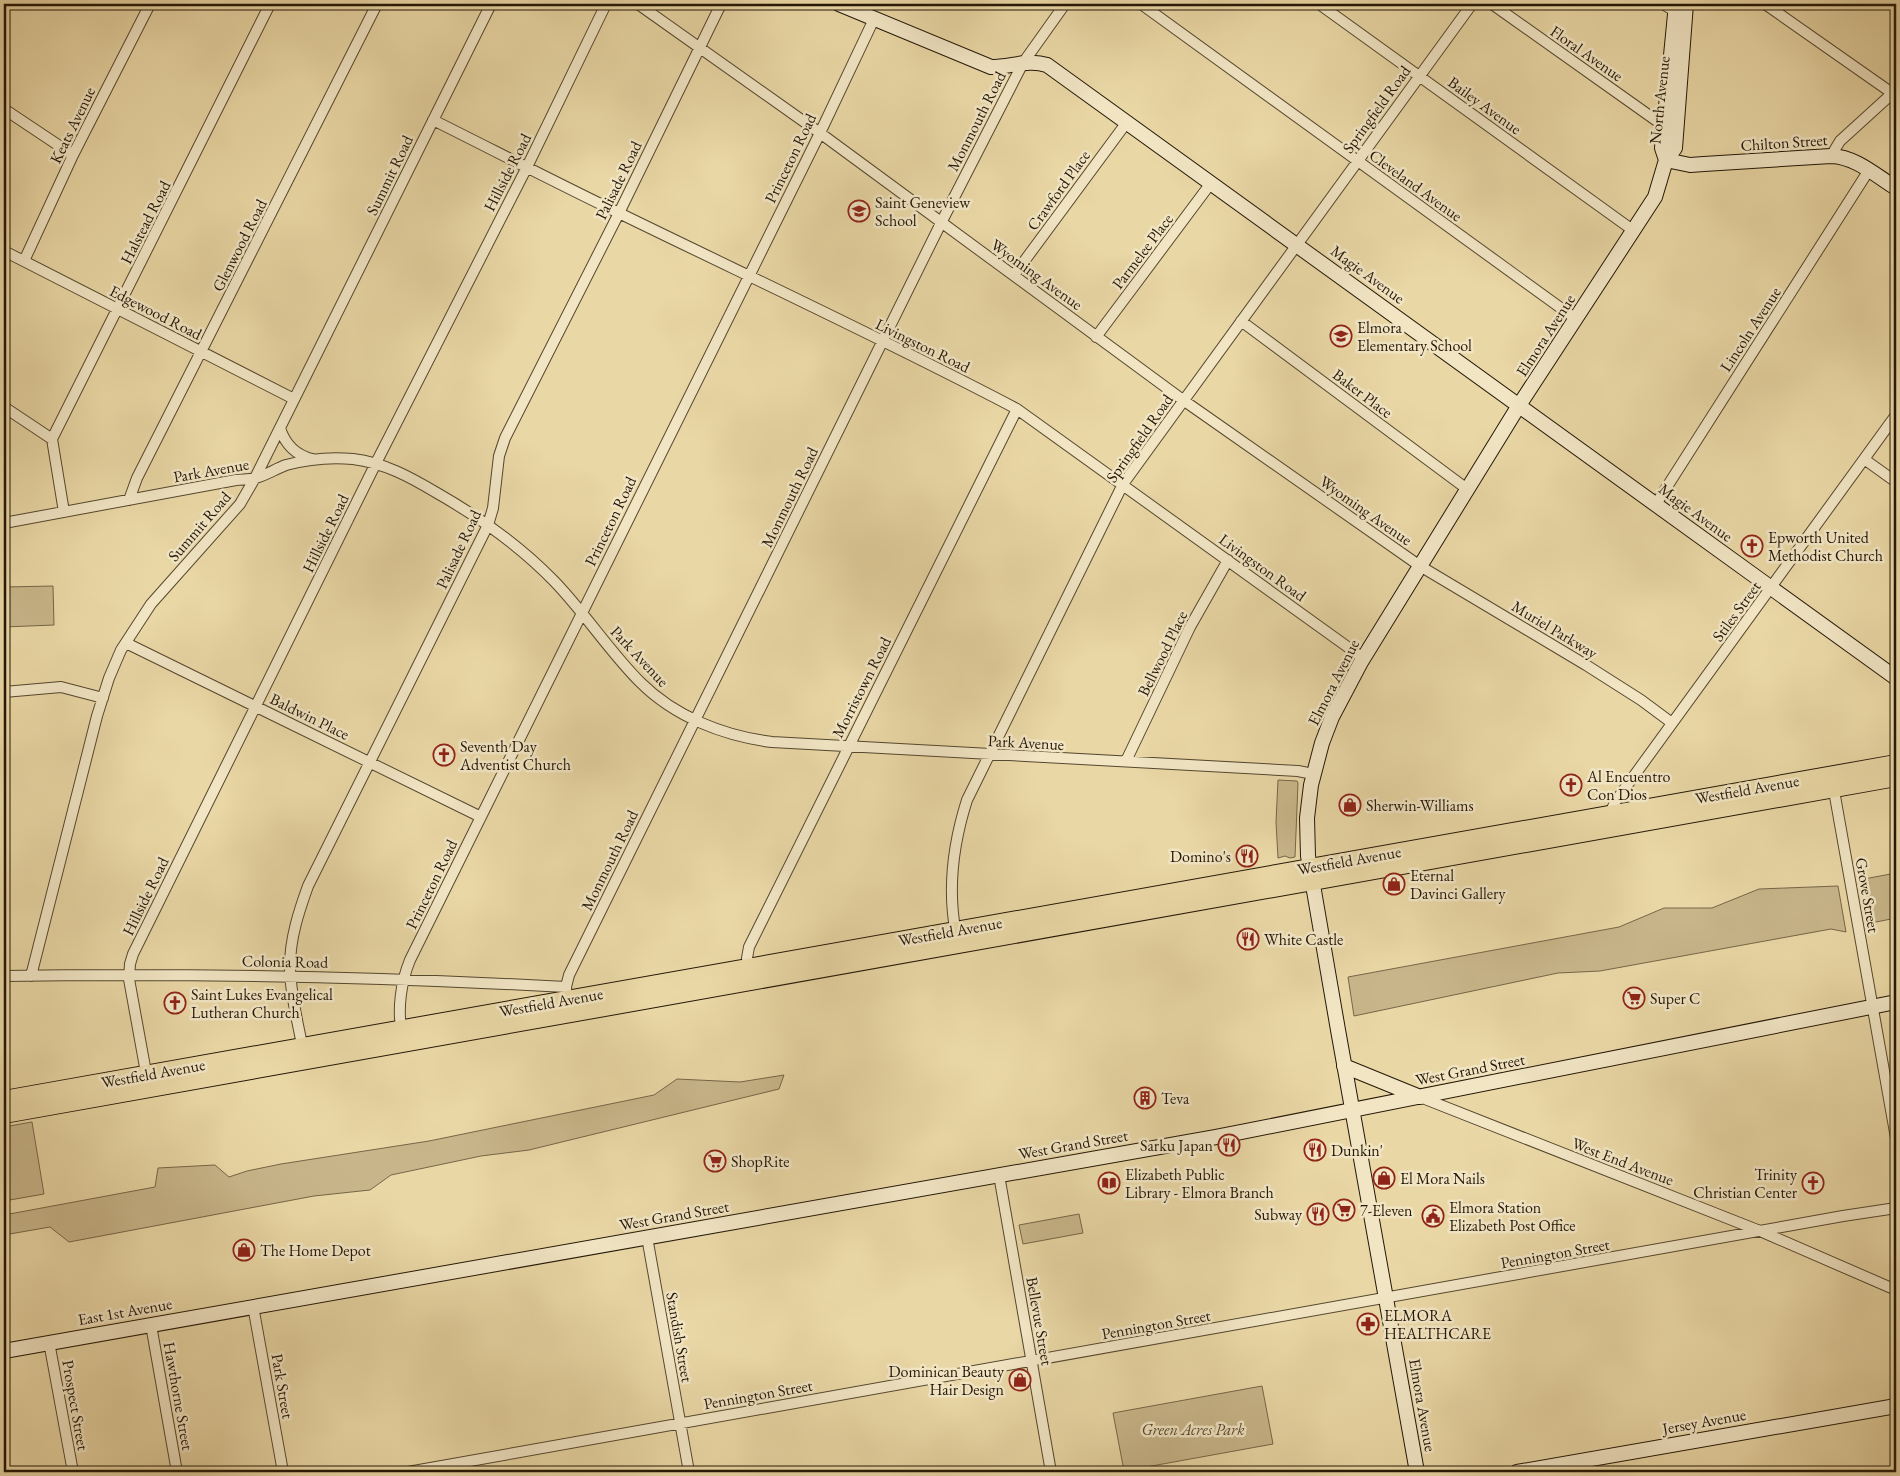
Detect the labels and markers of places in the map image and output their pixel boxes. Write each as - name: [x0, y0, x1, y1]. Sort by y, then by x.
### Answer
- place label: Saint Geneview School: [875, 192, 971, 231]
- school or university icon: Saint Geneview School: [847, 199, 871, 223]
- place label: Elmora Elementary School: [1357, 317, 1472, 356]
- school or university icon: Elmora Elementary School: [1329, 324, 1353, 348]
- place label: Epworth United Methodist Church: [1768, 527, 1883, 566]
- church icon: Epworth United Methodist Church: [1740, 534, 1764, 558]
- place label: Seventh Day Adventist Church: [459, 736, 571, 775]
- church icon: Seventh Day Adventist Church: [432, 743, 456, 767]
- place label: Al Encuentro Con Dios: [1586, 766, 1671, 805]
- church icon: Al Encuentro Con Dios: [1559, 773, 1583, 797]
- shop icon: Sherwin-Williams: [1338, 793, 1362, 817]
- place label: Sherwin-Williams: [1366, 795, 1474, 816]
- restaurant icon: Domino's: [1235, 844, 1259, 868]
- place label: Domino's: [1170, 846, 1231, 867]
- place label: Eternal Davinci Gallery: [1410, 865, 1506, 904]
- shop icon: Eternal Davinci Gallery: [1382, 872, 1406, 896]
- restaurant icon: White Castle: [1236, 927, 1260, 951]
- place label: White Castle: [1264, 929, 1343, 950]
- place label: Saint Lukes Evangelical Lutheran Church: [191, 984, 333, 1023]
- supermarket icon: Super C: [1622, 986, 1646, 1010]
- place label: Super C: [1650, 988, 1700, 1009]
- church icon: Saint Lukes Evangelical Lutheran Church: [163, 991, 187, 1015]
- building icon: Teva: [1133, 1086, 1157, 1110]
- place label: Teva: [1161, 1088, 1190, 1109]
- restaurant icon: Sarku Japan: [1217, 1133, 1241, 1157]
- place label: Sarku Japan: [1140, 1135, 1214, 1156]
- restaurant icon: Dunkin': [1303, 1138, 1327, 1162]
- place label: Dunkin': [1331, 1140, 1383, 1161]
- supermarket icon: ShopRite: [703, 1149, 727, 1173]
- place label: ShopRite: [731, 1151, 790, 1172]
- place label: Elizabeth Public Library - Elmora Branch: [1125, 1164, 1274, 1203]
- place label: Trinity Christian Center: [1693, 1164, 1798, 1203]
- shop icon: El Mora Nails: [1372, 1166, 1396, 1190]
- place label: El Mora Nails: [1400, 1168, 1485, 1189]
- library icon: Elizabeth Public Library - Elmora Branch: [1097, 1171, 1121, 1195]
- church icon: Trinity Christian Center: [1801, 1171, 1825, 1195]
- place label: Elmora Station Elizabeth Post Office: [1449, 1197, 1576, 1236]
- supermarket icon: 7-Eleven: [1332, 1198, 1356, 1222]
- place label: 7-Eleven: [1360, 1200, 1413, 1221]
- restaurant icon: Subway: [1306, 1202, 1330, 1226]
- place label: Subway: [1254, 1204, 1303, 1225]
- public building icon: Elmora Station Elizabeth Post Office: [1421, 1204, 1445, 1228]
- shop icon: The Home Depot: [232, 1238, 256, 1262]
- place label: The Home Depot: [260, 1240, 371, 1261]
- place label: ELMORA HEALTHCARE: [1384, 1305, 1491, 1344]
- pharmacy icon: ELMORA HEALTHCARE: [1356, 1312, 1380, 1336]
- place label: Dominican Beauty Hair Design: [888, 1361, 1005, 1400]
- shop icon: Dominican Beauty Hair Design: [1008, 1368, 1032, 1392]

